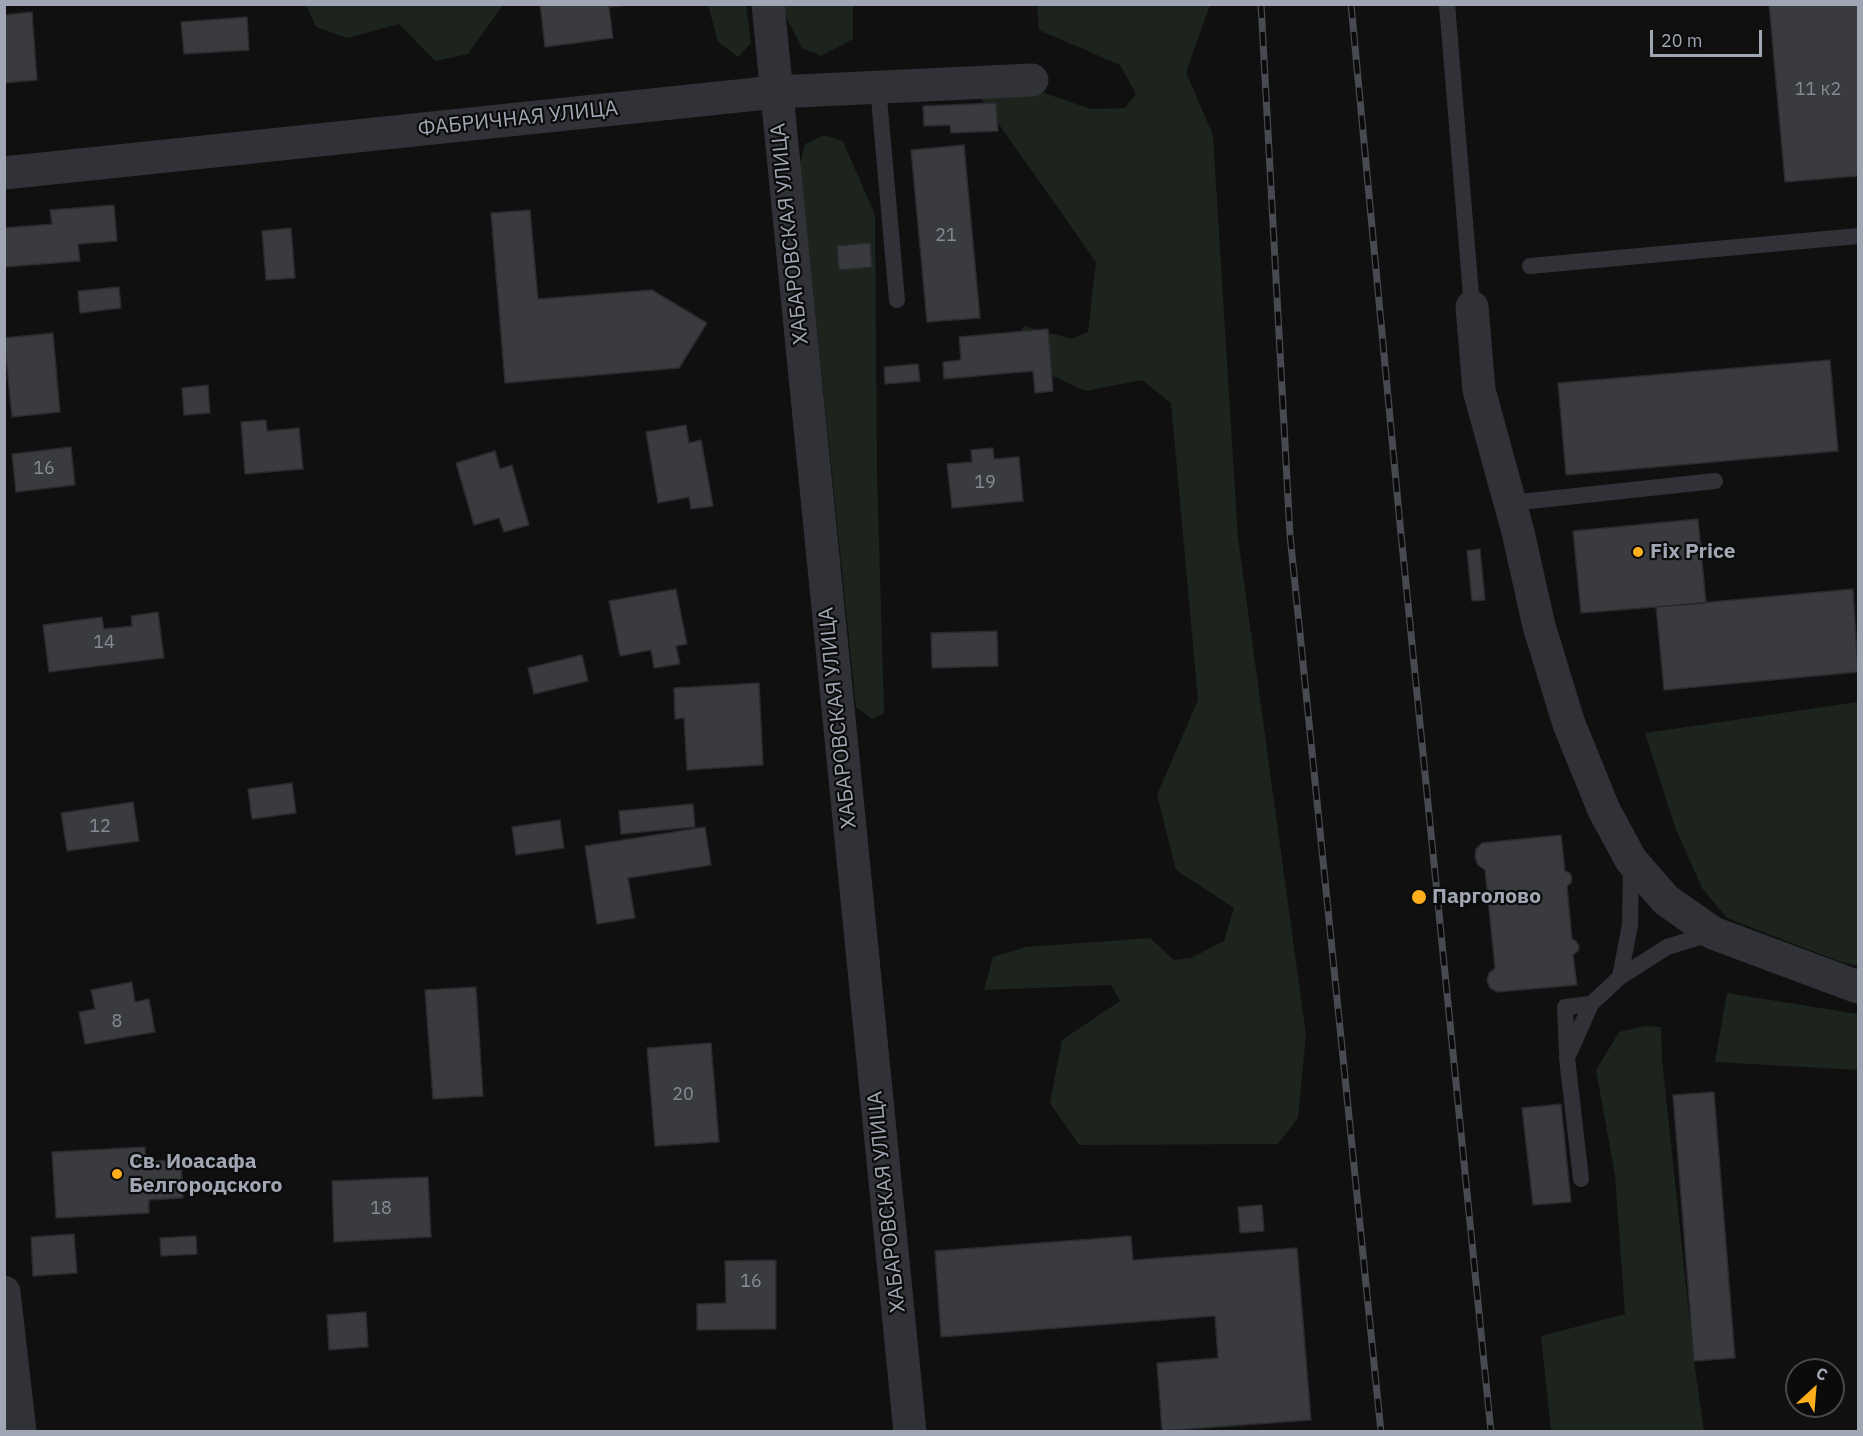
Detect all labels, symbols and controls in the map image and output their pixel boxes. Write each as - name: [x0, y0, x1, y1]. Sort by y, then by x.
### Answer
- scale bar: [1653, 18, 1766, 56]
- text: 20 m: [1661, 29, 1703, 52]
- house number: 11 к2: [1795, 79, 1841, 101]
- street label: ФАБРИЧНАЯ УЛИЦА: [417, 96, 619, 142]
- street label: ХАБАРОВСКАЯ УЛИЦА: [766, 122, 814, 346]
- house number: 21: [935, 225, 957, 247]
- house number: 16: [33, 458, 55, 480]
- house number: 19: [974, 472, 996, 494]
- place label: Fix Price: [1650, 539, 1736, 565]
- marker: Fix Price: [1631, 545, 1645, 559]
- street label: ХАБАРОВСКАЯ УЛИЦА: [814, 606, 862, 830]
- house number: 14: [93, 632, 115, 654]
- house number: 12: [89, 816, 111, 838]
- place label: Парголово: [1432, 884, 1541, 910]
- marker: Парголово: [1410, 888, 1428, 906]
- house number: 8: [112, 1011, 122, 1033]
- house number: 20: [672, 1084, 694, 1106]
- street label: ХАБАРОВСКАЯ УЛИЦА: [863, 1090, 911, 1314]
- place label: Св. Иоасафа Белгородского: [129, 1149, 282, 1199]
- marker: Св. Иоасафа Белгородского: [110, 1167, 124, 1181]
- house number: 18: [370, 1198, 392, 1220]
- house number: 16: [740, 1271, 762, 1293]
- north arrow: [1785, 1358, 1845, 1418]
- text: С: [1813, 1362, 1831, 1385]

